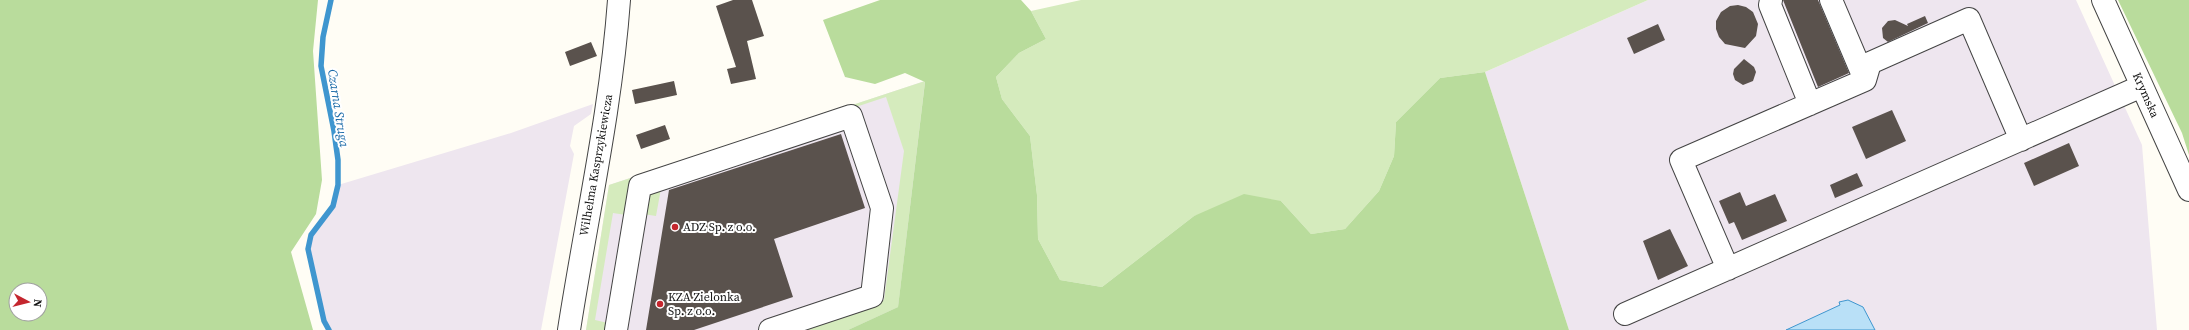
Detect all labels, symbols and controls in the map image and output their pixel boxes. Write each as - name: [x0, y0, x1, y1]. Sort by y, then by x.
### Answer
- water label: Czarna Struga: [324, 68, 353, 148]
- street label: Krymska: [2129, 70, 2163, 121]
- street label: Wilhelma Kasprzykiewicza: [576, 92, 617, 237]
- place label: ADZ Sp. z o.o.: [683, 219, 756, 235]
- marker: ADZ Sp. z o.o.: [670, 222, 680, 232]
- north arrow: [8, 282, 48, 322]
- place label: KZA Zielonka Sp. z o.o.: [668, 289, 741, 319]
- text: N: [29, 298, 45, 308]
- marker: KZA Zielonka Sp. z o.o.: [655, 299, 665, 309]

